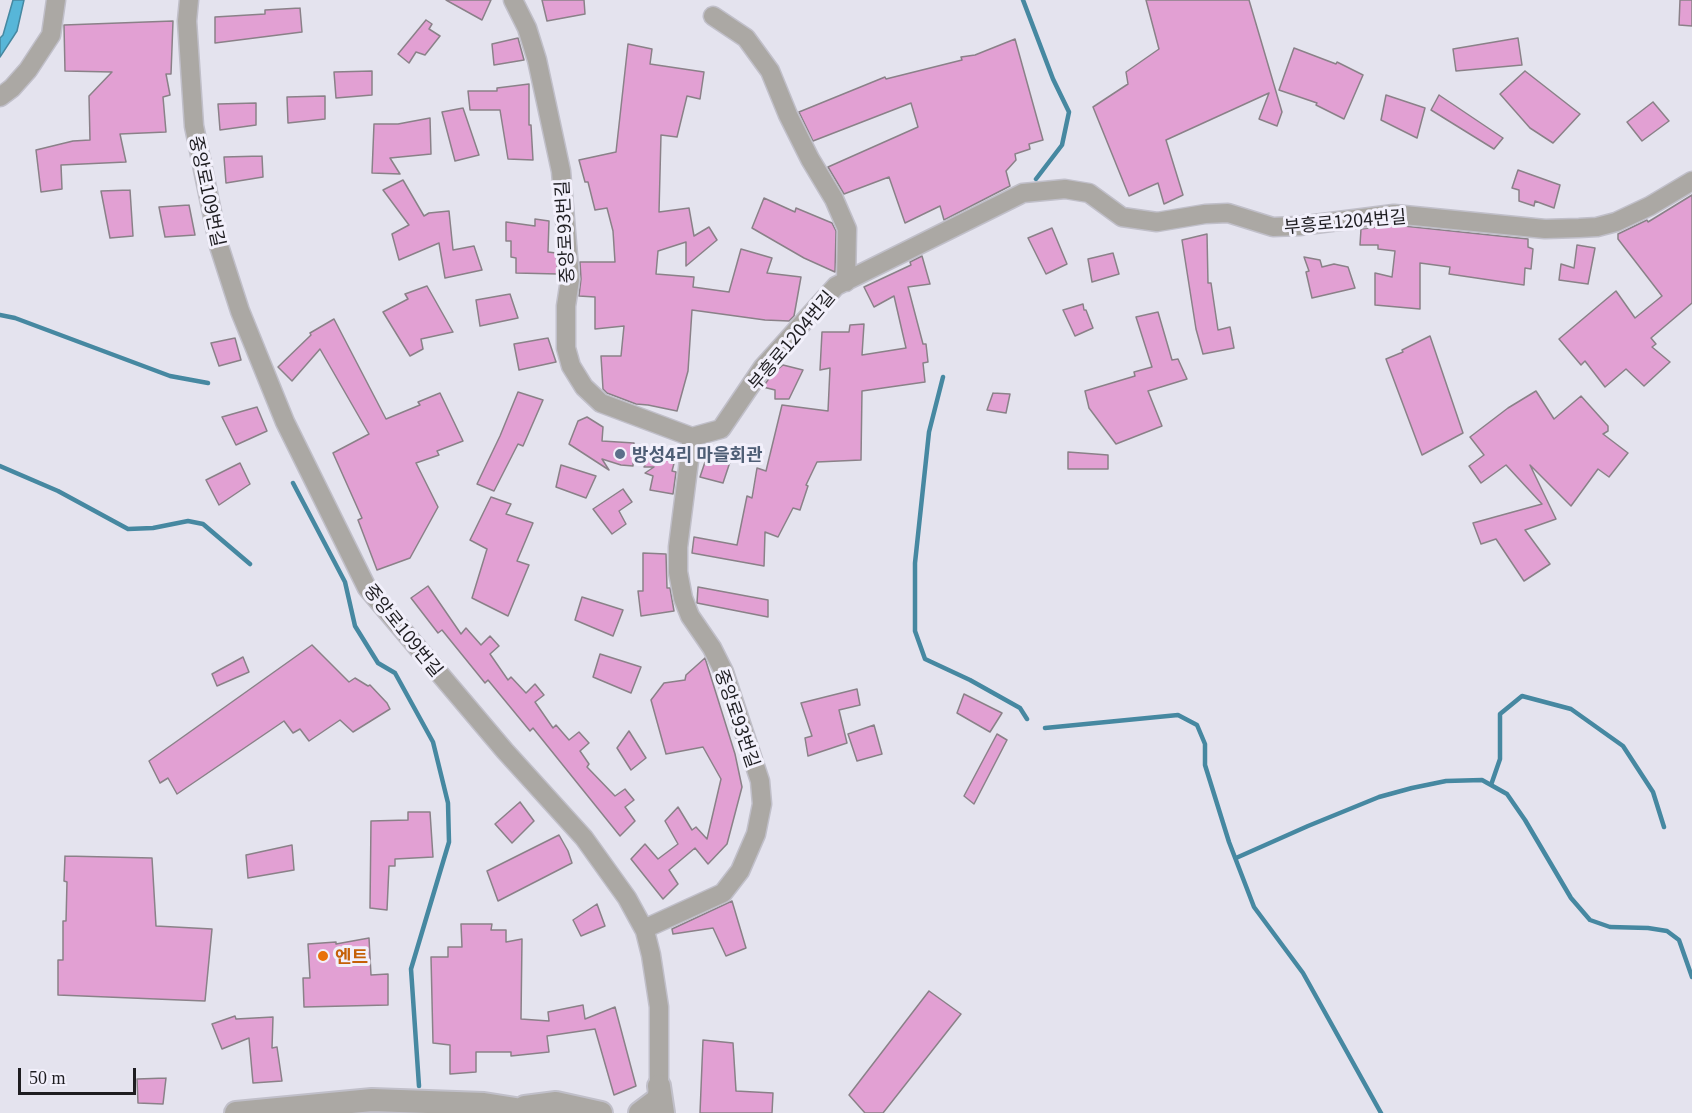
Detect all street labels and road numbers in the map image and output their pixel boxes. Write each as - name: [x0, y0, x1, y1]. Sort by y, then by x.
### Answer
- street label: 중앙로109번길: [186, 134, 230, 248]
- street label: 중앙로93번길: [551, 180, 577, 284]
- street label: 부흥로1204번길: [1283, 205, 1407, 237]
- street label: 부흥로1204번길: [743, 286, 839, 394]
- street label: 중앙로109번길: [360, 579, 448, 681]
- street label: 중앙로93번길: [711, 666, 765, 770]

